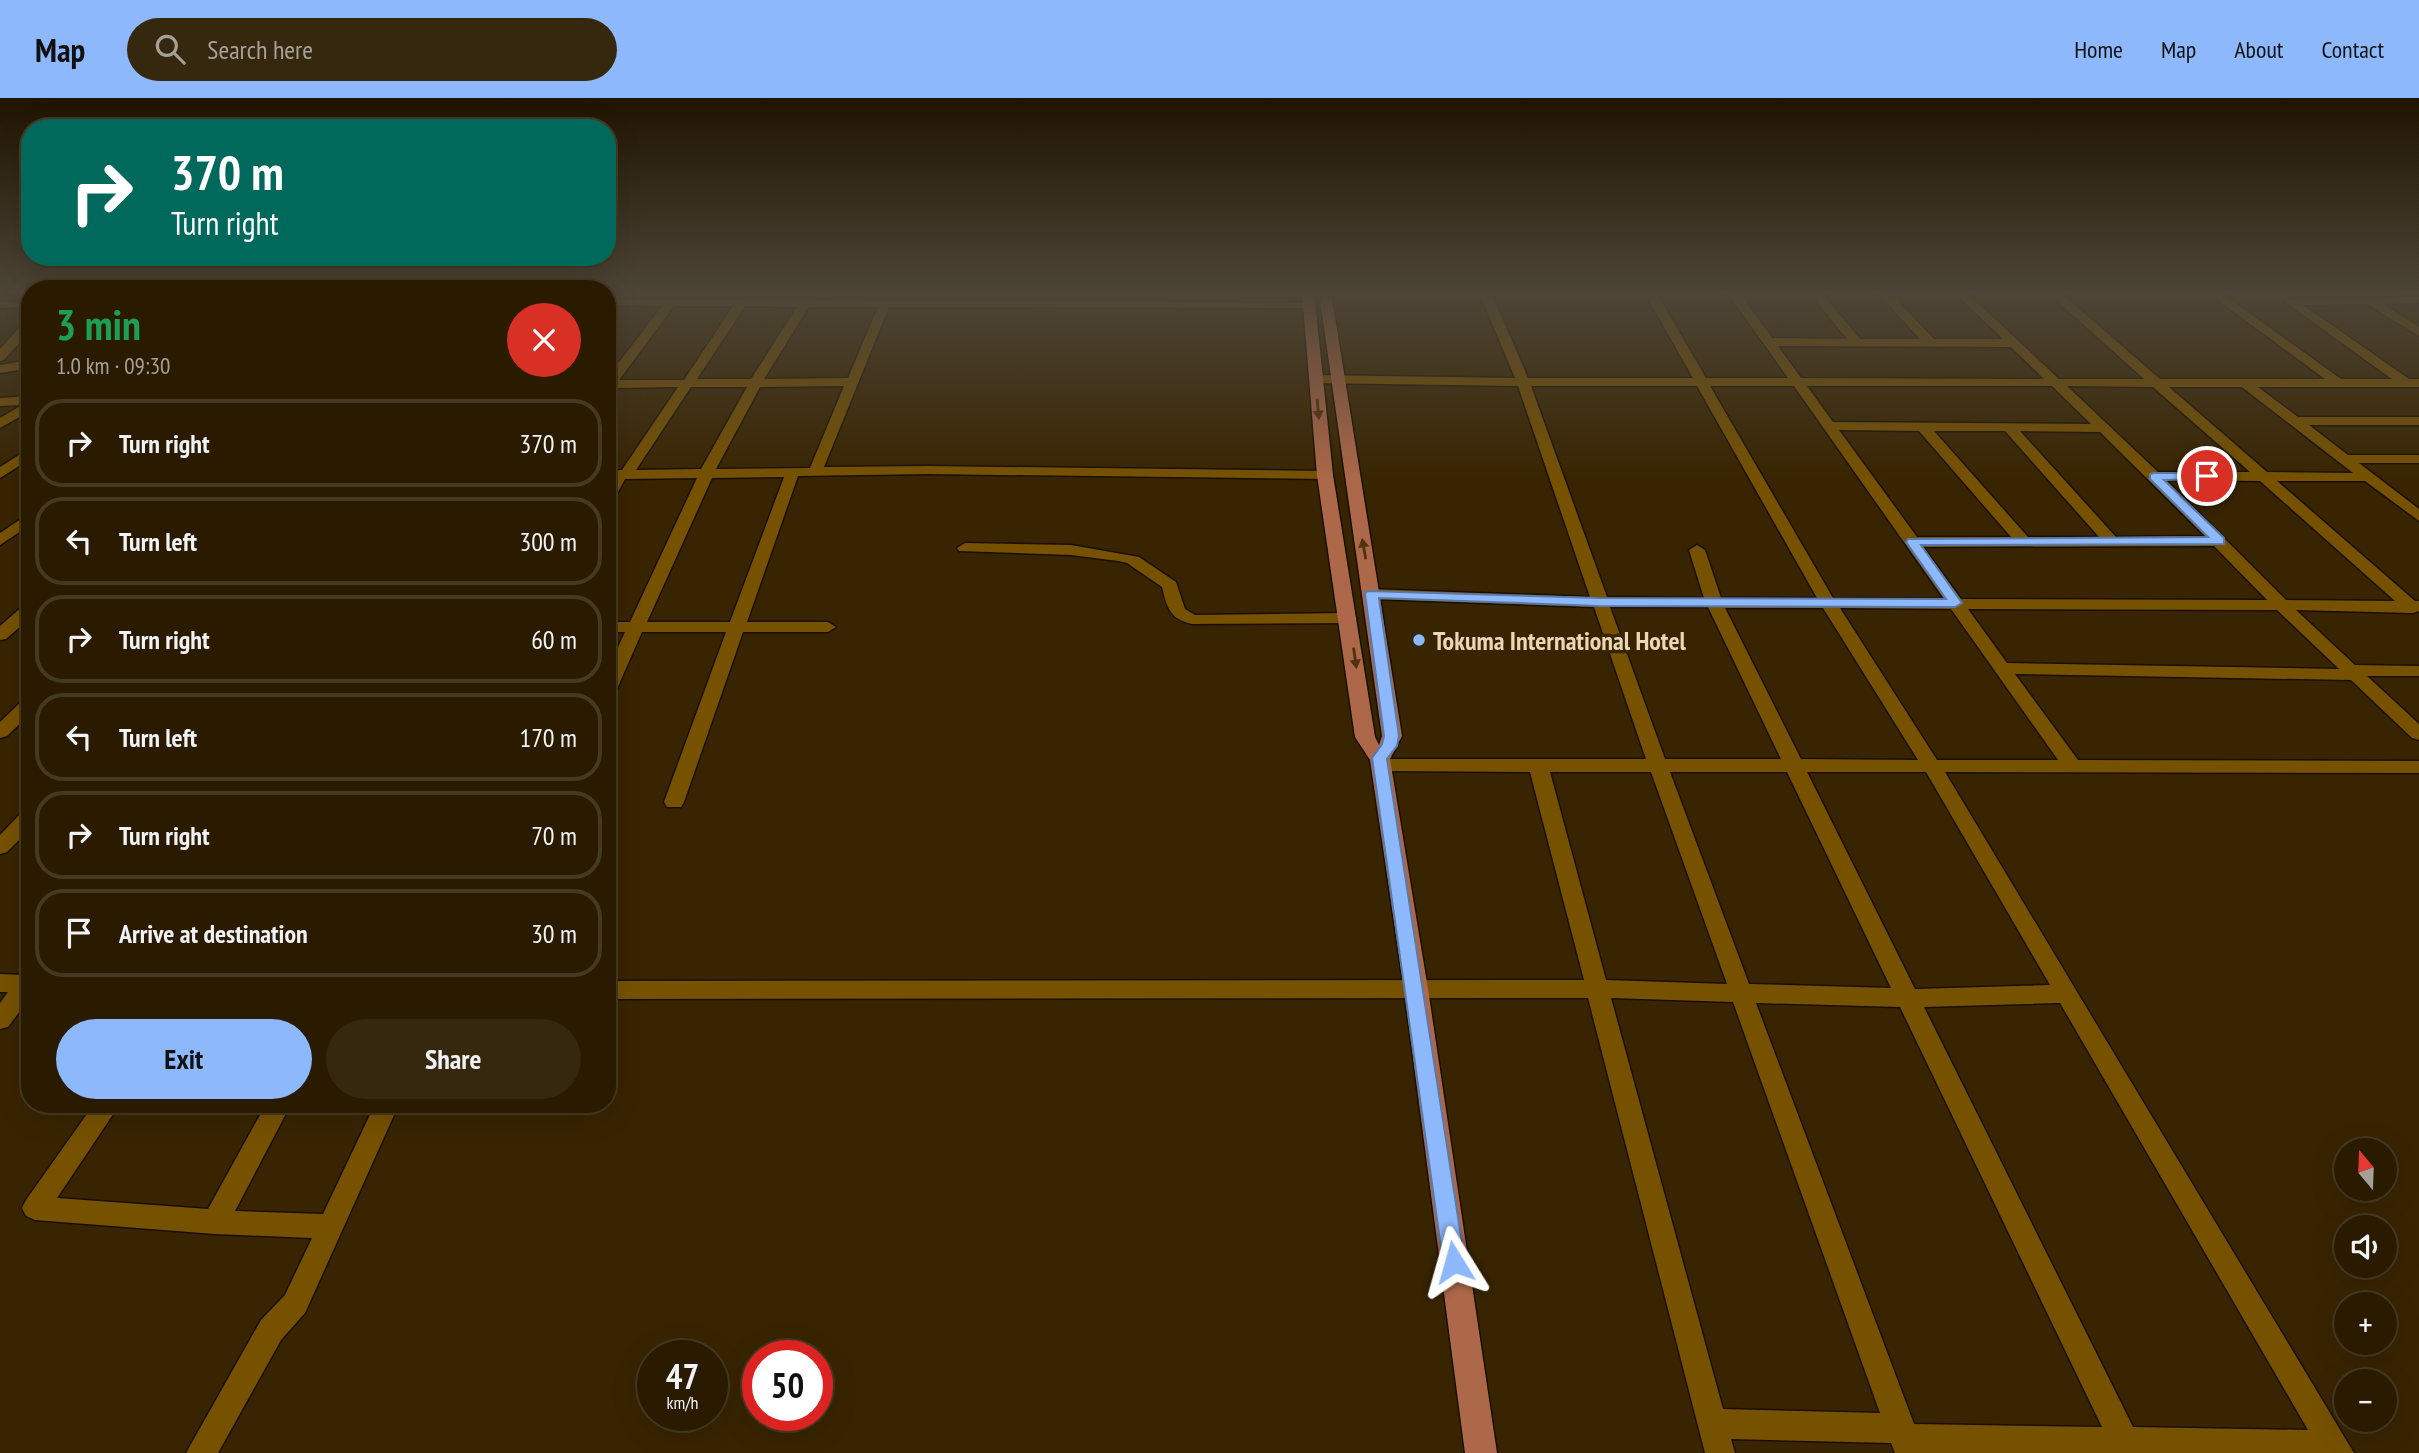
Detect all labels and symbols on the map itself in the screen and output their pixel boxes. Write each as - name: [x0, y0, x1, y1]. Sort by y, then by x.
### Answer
- one-way arrow: [1313, 398, 1324, 420]
- pin: [2177, 446, 2237, 506]
- one-way arrow: [1358, 537, 1369, 559]
- place label: Tokuma International Hotel: [1433, 624, 1687, 657]
- marker: Tokuma International Hotel: [1411, 632, 1427, 648]
- one-way arrow: [1349, 647, 1360, 669]
- north arrow: [2334, 1138, 2398, 1200]
- position arrow: [1417, 1225, 1491, 1299]
- speed limit sign: 50: [742, 1340, 833, 1431]

